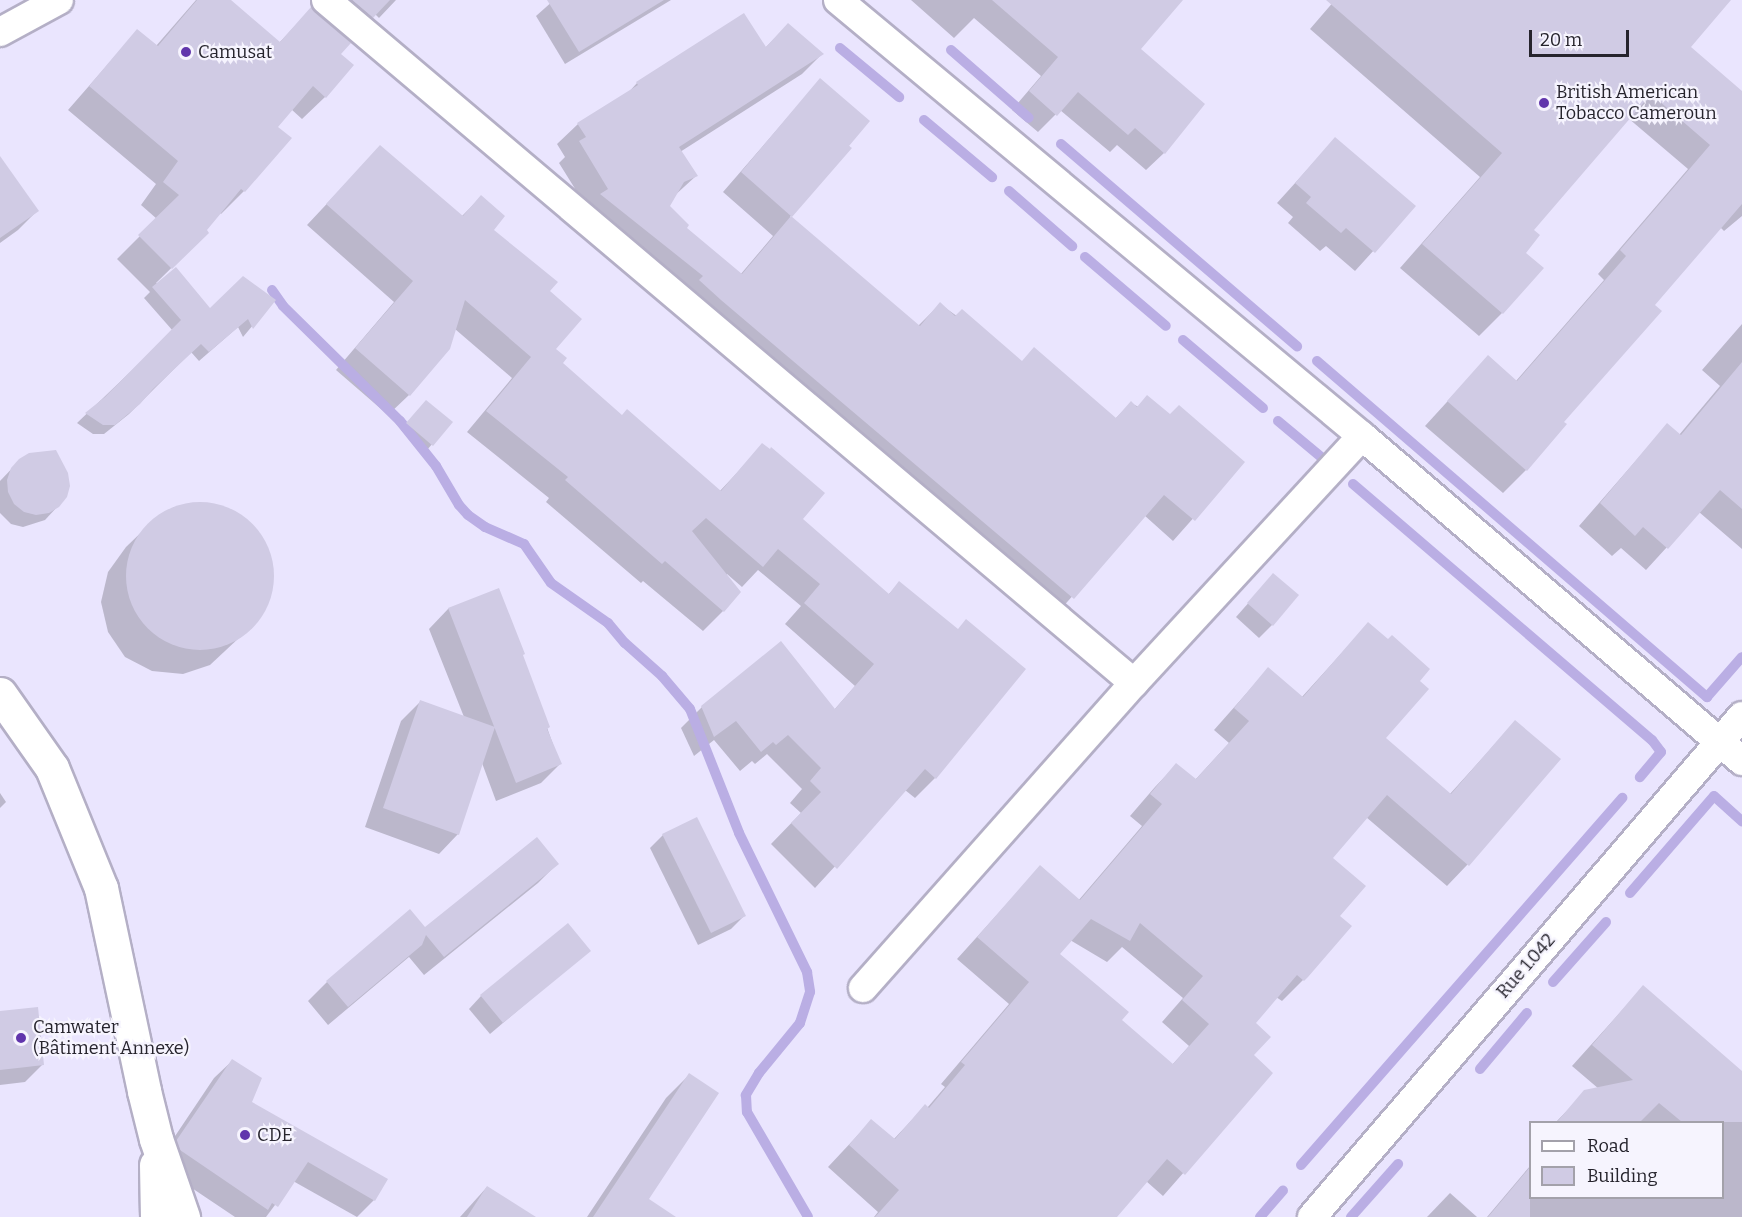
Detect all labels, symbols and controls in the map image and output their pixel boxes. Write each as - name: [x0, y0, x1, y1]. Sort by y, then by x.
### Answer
- scale bar: [1532, 18, 1632, 56]
- text: 20 m: [1540, 29, 1582, 51]
- place label: Camusat: [198, 41, 272, 63]
- marker: Camusat: [179, 45, 193, 59]
- place label: British American Tobacco Cameroun: [1556, 82, 1717, 124]
- marker: British American Tobacco Cameroun: [1537, 96, 1551, 110]
- street label: Rue 1.042: [1492, 929, 1560, 1003]
- place label: Camwater (Bâtiment Annexe): [33, 1017, 189, 1060]
- marker: Camwater (Bâtiment Annexe): [14, 1031, 28, 1045]
- legend: [1529, 1121, 1724, 1199]
- place label: CDE: [257, 1124, 293, 1146]
- marker: CDE: [238, 1128, 252, 1142]
- text: Road: [1587, 1135, 1629, 1157]
- text: Building: [1587, 1165, 1658, 1187]

